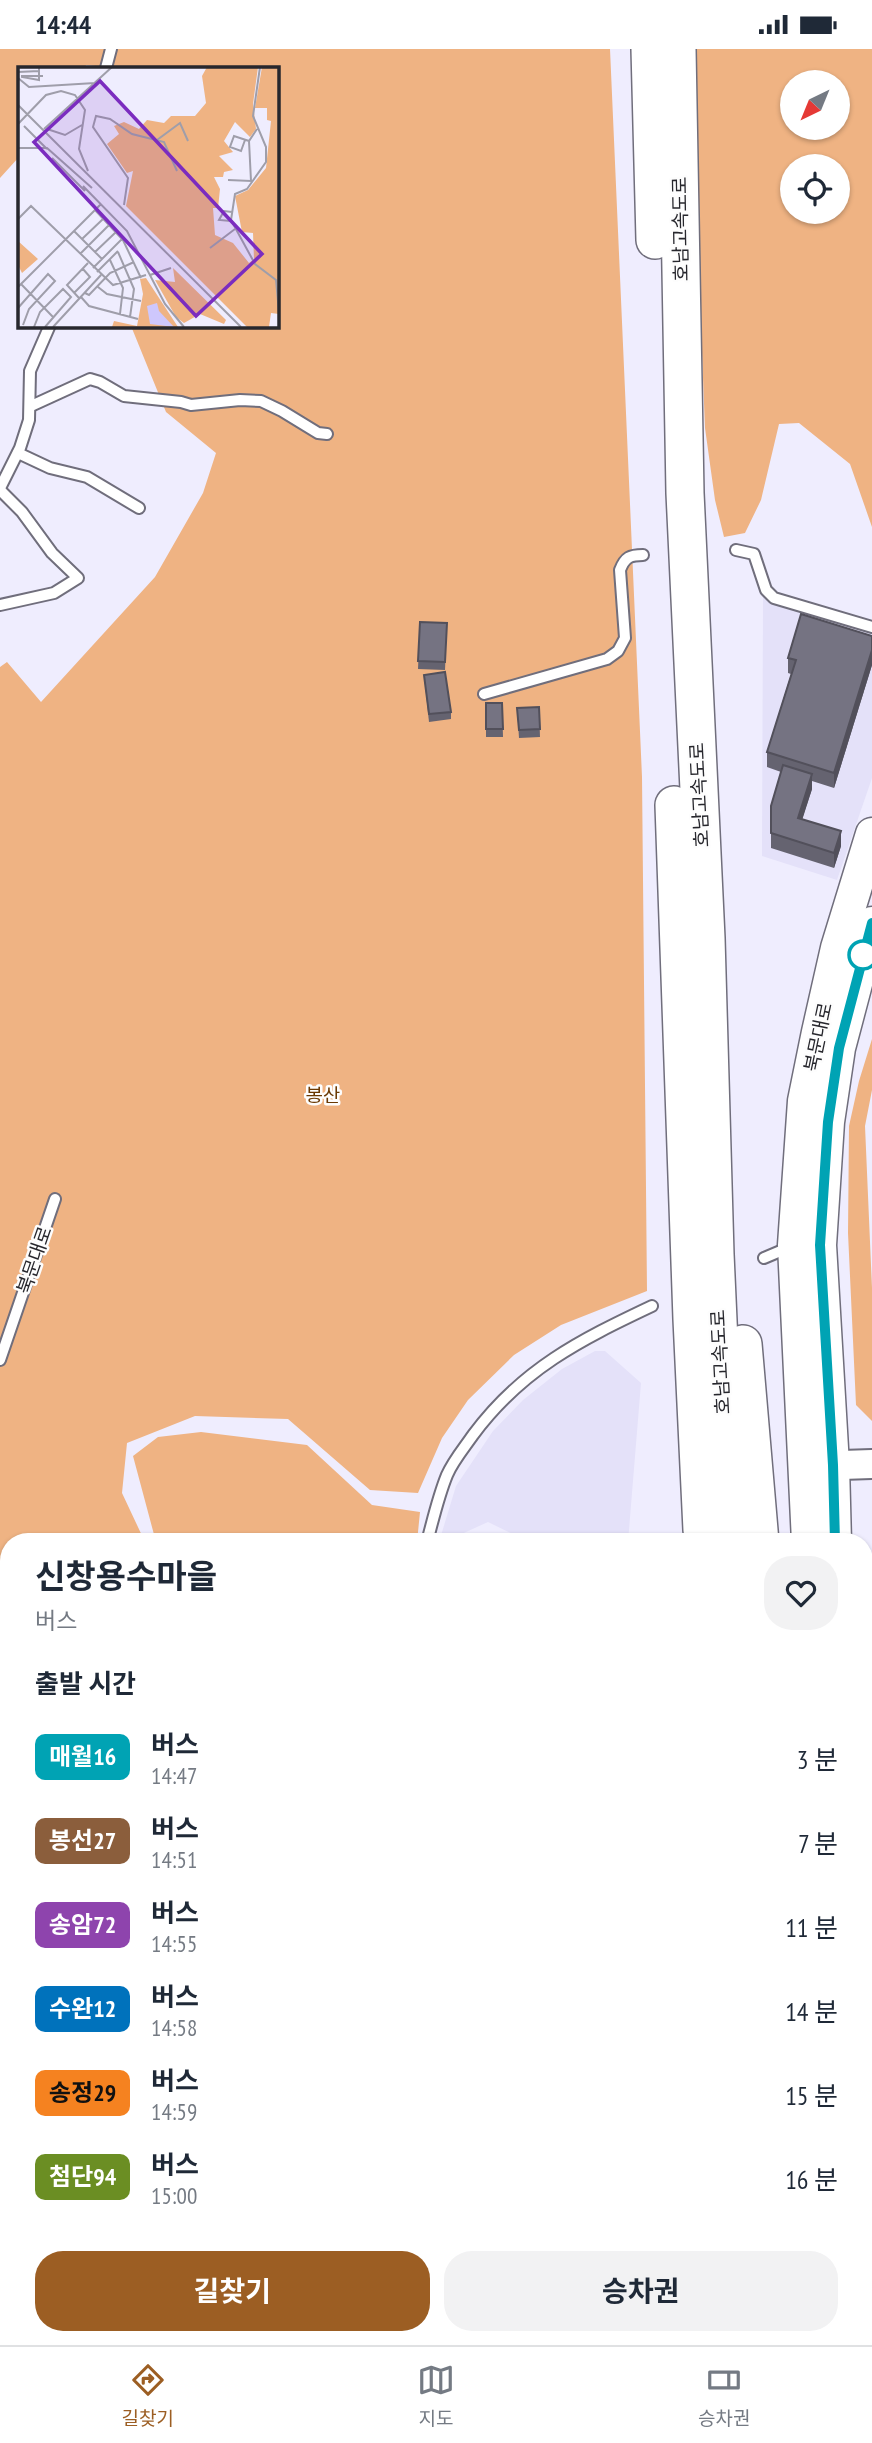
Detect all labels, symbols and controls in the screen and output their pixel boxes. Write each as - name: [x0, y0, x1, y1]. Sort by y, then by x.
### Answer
- text: 14:44: [35, 8, 91, 41]
- inset map: [18, 67, 278, 327]
- north arrow: [780, 70, 850, 140]
- map controls: [780, 70, 850, 224]
- button: locate: [780, 154, 850, 224]
- street label: 호남고속도로: [667, 176, 693, 282]
- street label: 호남고속도로: [684, 742, 714, 848]
- unlabelled marker: [848, 940, 872, 970]
- street label: 북문대로: [799, 1000, 837, 1074]
- park label: 봉산: [306, 1083, 340, 1107]
- street label: 북문대로: [11, 1223, 57, 1297]
- street label: 호남고속도로: [705, 1309, 735, 1415]
- text: 신창용수마을: [35, 1554, 217, 1597]
- button: heart: [764, 1556, 838, 1630]
- text: 버스: [35, 1606, 77, 1635]
- text: 출발 시간: [35, 1667, 136, 1700]
- text: 버스: [151, 1728, 199, 1761]
- text: 매월16: [49, 1741, 116, 1772]
- text: 3 분: [797, 1743, 838, 1776]
- text: 14:47: [151, 1761, 197, 1790]
- text: 버스: [151, 1812, 199, 1845]
- text: 봉선27: [49, 1825, 116, 1856]
- text: 7 분: [798, 1827, 838, 1860]
- text: 14:51: [151, 1845, 197, 1874]
- text: 버스: [151, 1896, 199, 1929]
- text: 송암72: [49, 1909, 116, 1940]
- text: 11 분: [785, 1911, 838, 1944]
- text: 14:55: [151, 1929, 197, 1958]
- text: 버스: [151, 1980, 199, 2013]
- text: 수완12: [49, 1993, 116, 2024]
- text: 14 분: [785, 1995, 838, 2028]
- text: 14:58: [151, 2013, 197, 2042]
- text: 버스: [151, 2064, 199, 2097]
- text: 송정29: [49, 2077, 116, 2108]
- text: 15 분: [785, 2079, 838, 2112]
- text: 14:59: [151, 2097, 197, 2126]
- text: 버스: [151, 2148, 199, 2181]
- text: 첨단94: [49, 2161, 116, 2192]
- text: 16 분: [785, 2163, 838, 2196]
- text: 15:00: [151, 2181, 197, 2210]
- button: 길찾기: [35, 2251, 430, 2331]
- button: 승차권: [444, 2251, 838, 2331]
- tab: 길찾기: [122, 2361, 174, 2430]
- tab: 지도: [417, 2361, 455, 2430]
- tab: 승차권: [698, 2361, 750, 2430]

